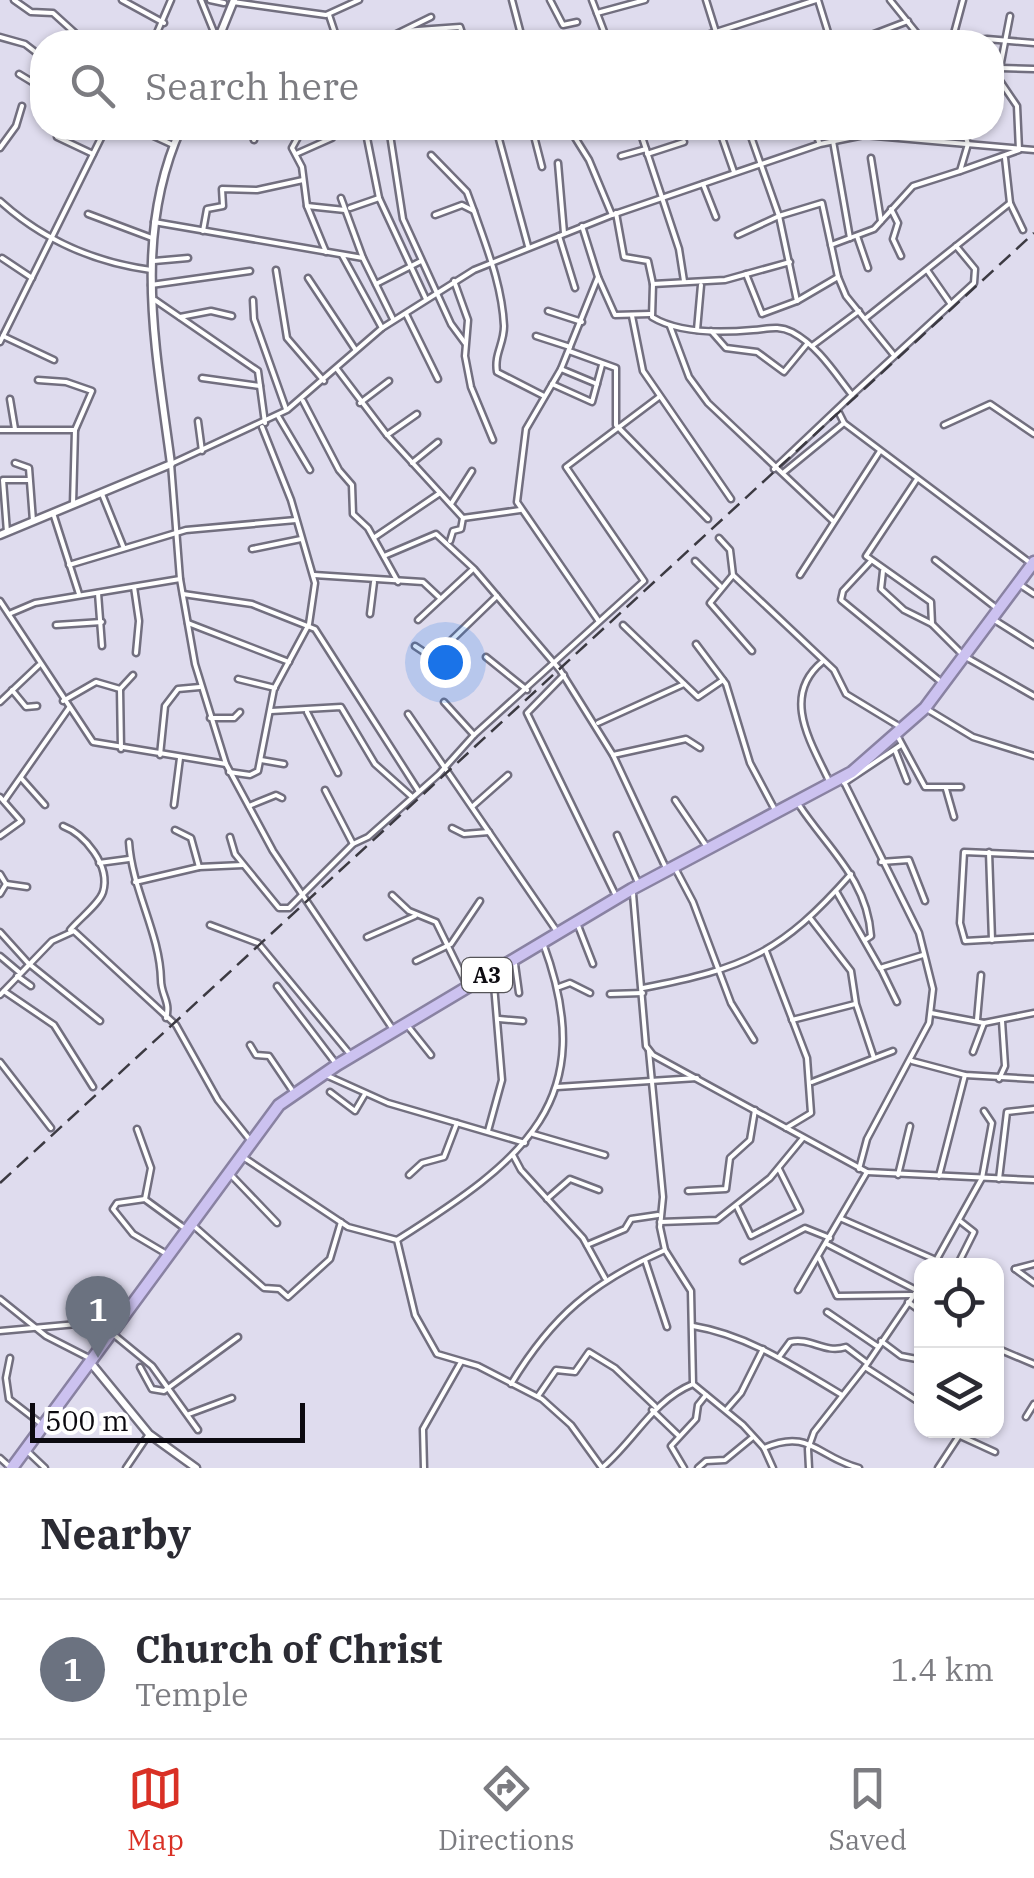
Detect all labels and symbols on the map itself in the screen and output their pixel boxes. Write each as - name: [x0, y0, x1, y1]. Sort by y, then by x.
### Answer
- your location: [420, 637, 471, 688]
- road number: A3: [462, 958, 512, 992]
- pin: 1: [66, 1276, 130, 1358]
- scale bar: [30, 1398, 305, 1442]

